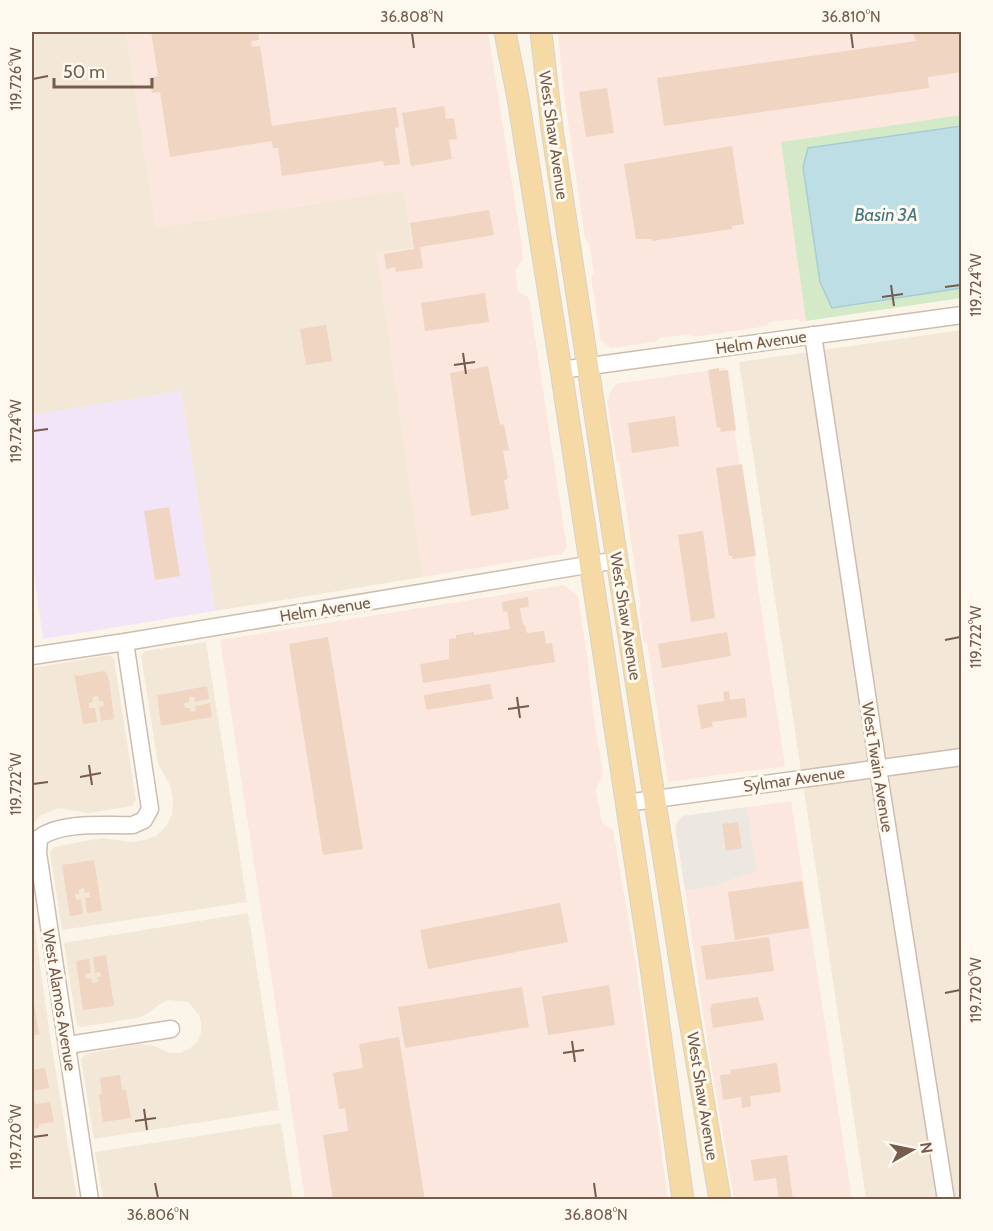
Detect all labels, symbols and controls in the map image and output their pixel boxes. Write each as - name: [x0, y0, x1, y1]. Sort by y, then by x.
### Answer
- text: 36.808°N: [380, 8, 444, 26]
- text: 36.810°N: [821, 8, 881, 26]
- text: 119.726°W: [7, 46, 25, 111]
- scale bar: [54, 51, 152, 89]
- text: 50 m: [63, 61, 105, 83]
- street label: West Shaw Avenue: [535, 70, 572, 201]
- water label: Basin 3A: [854, 204, 918, 226]
- text: 119.724°W: [967, 252, 985, 317]
- street label: Helm Avenue: [714, 327, 808, 358]
- text: 119.724°W: [7, 398, 25, 463]
- street label: West Shaw Avenue: [606, 551, 645, 682]
- street label: Helm Avenue: [278, 593, 372, 626]
- text: 119.722°W: [967, 605, 985, 668]
- street label: West Twain Avenue: [858, 701, 897, 834]
- text: 119.722°W: [7, 752, 25, 815]
- street label: Sylmar Avenue: [742, 763, 846, 796]
- street label: West Alamos Avenue: [39, 928, 80, 1072]
- text: 119.720°W: [967, 956, 985, 1023]
- street label: West Shaw Avenue: [683, 1031, 722, 1162]
- text: 119.720°W: [7, 1103, 25, 1170]
- north arrow: [882, 1120, 942, 1180]
- text: N: [916, 1141, 937, 1155]
- text: 36.806°N: [127, 1206, 189, 1224]
- text: 36.808°N: [564, 1206, 628, 1224]

